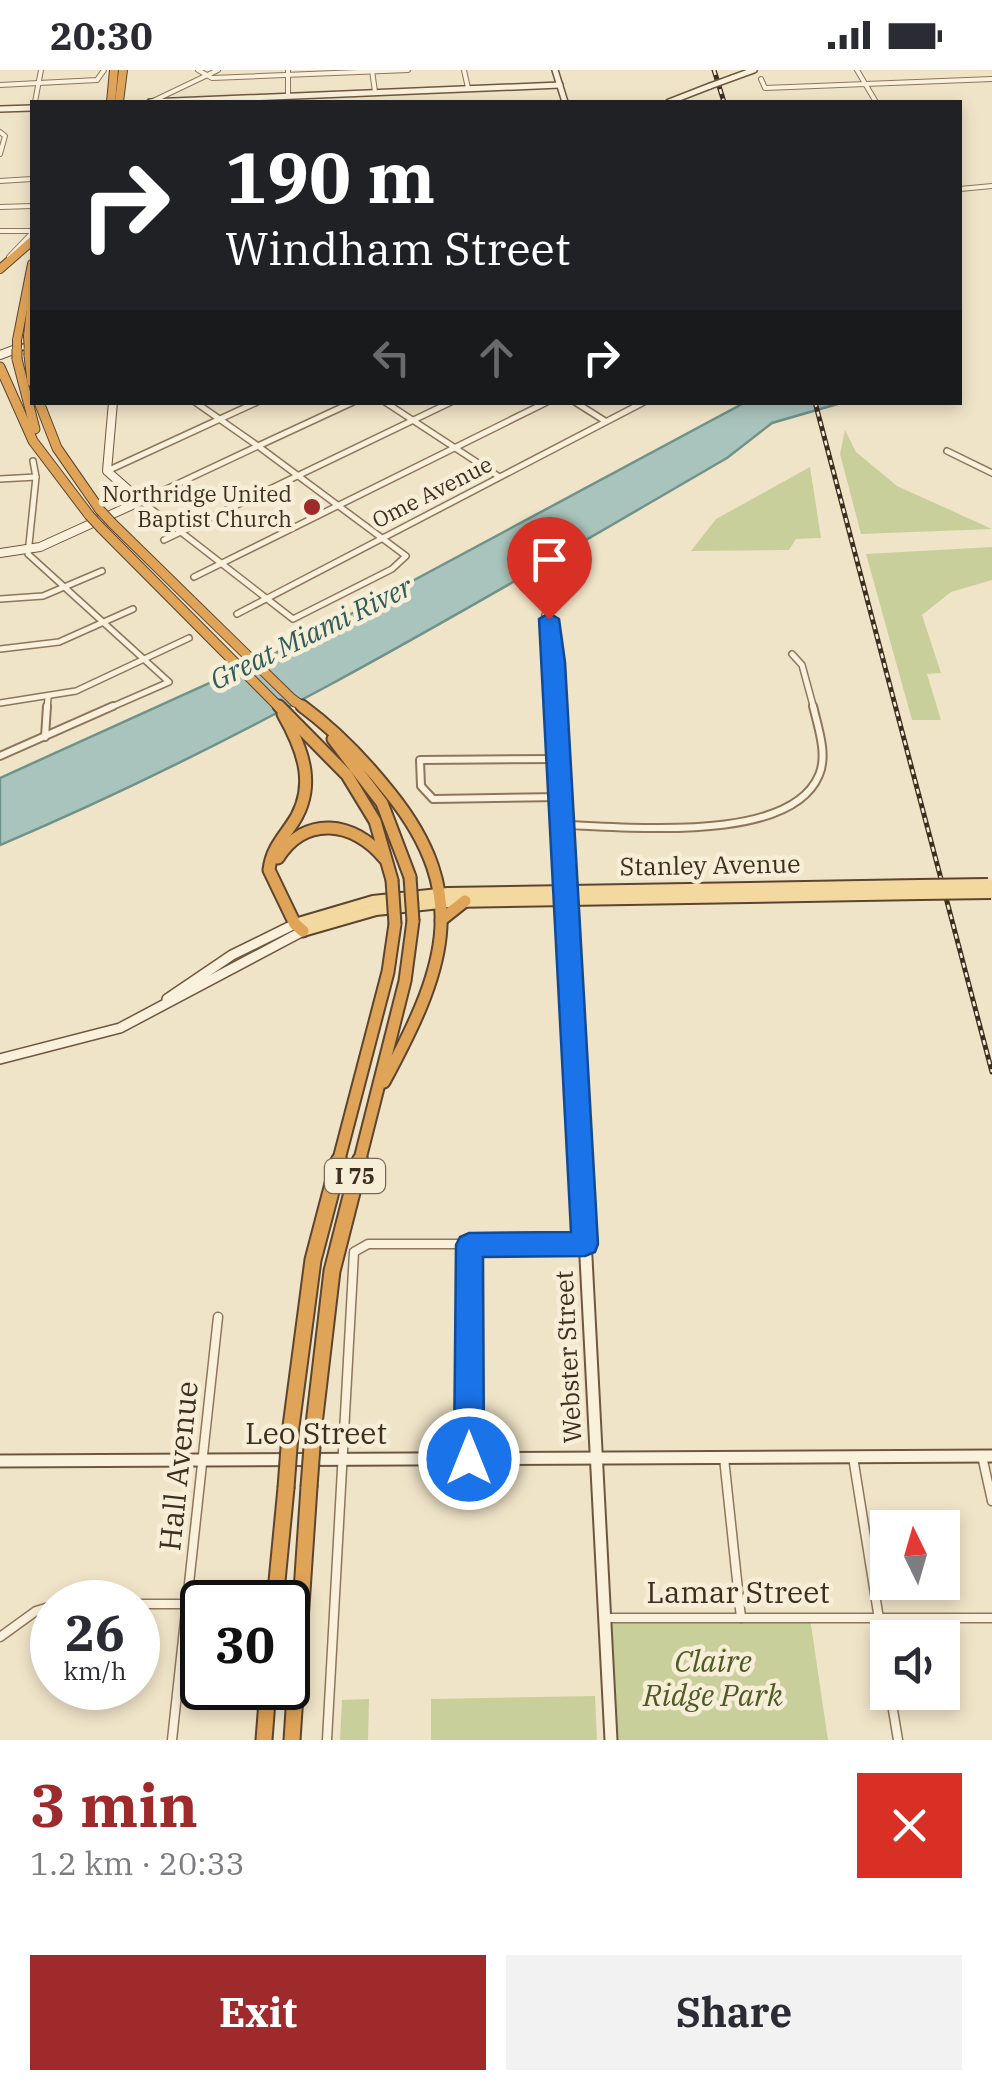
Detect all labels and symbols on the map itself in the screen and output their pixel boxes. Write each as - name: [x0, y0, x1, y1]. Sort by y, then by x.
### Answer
- street label: Ome Avenue: [367, 449, 497, 534]
- place label: Northridge United Baptist Church: [102, 479, 292, 533]
- marker: Northridge United Baptist Church: [301, 496, 323, 518]
- pin: [507, 517, 592, 620]
- water label: Great Miami River: [203, 567, 419, 698]
- street label: Stanley Avenue: [619, 846, 801, 883]
- road number: I 75: [325, 1159, 385, 1193]
- street label: Webster Street: [546, 1270, 588, 1444]
- street label: Hall Avenue: [149, 1379, 206, 1553]
- position arrow: [417, 1407, 521, 1511]
- street label: Leo Street: [245, 1413, 387, 1452]
- north arrow: [870, 1510, 960, 1600]
- street label: Lamar Street: [646, 1572, 830, 1611]
- speed limit sign: 30: [180, 1580, 310, 1710]
- park label: Claire Ridge Park: [642, 1641, 783, 1714]

